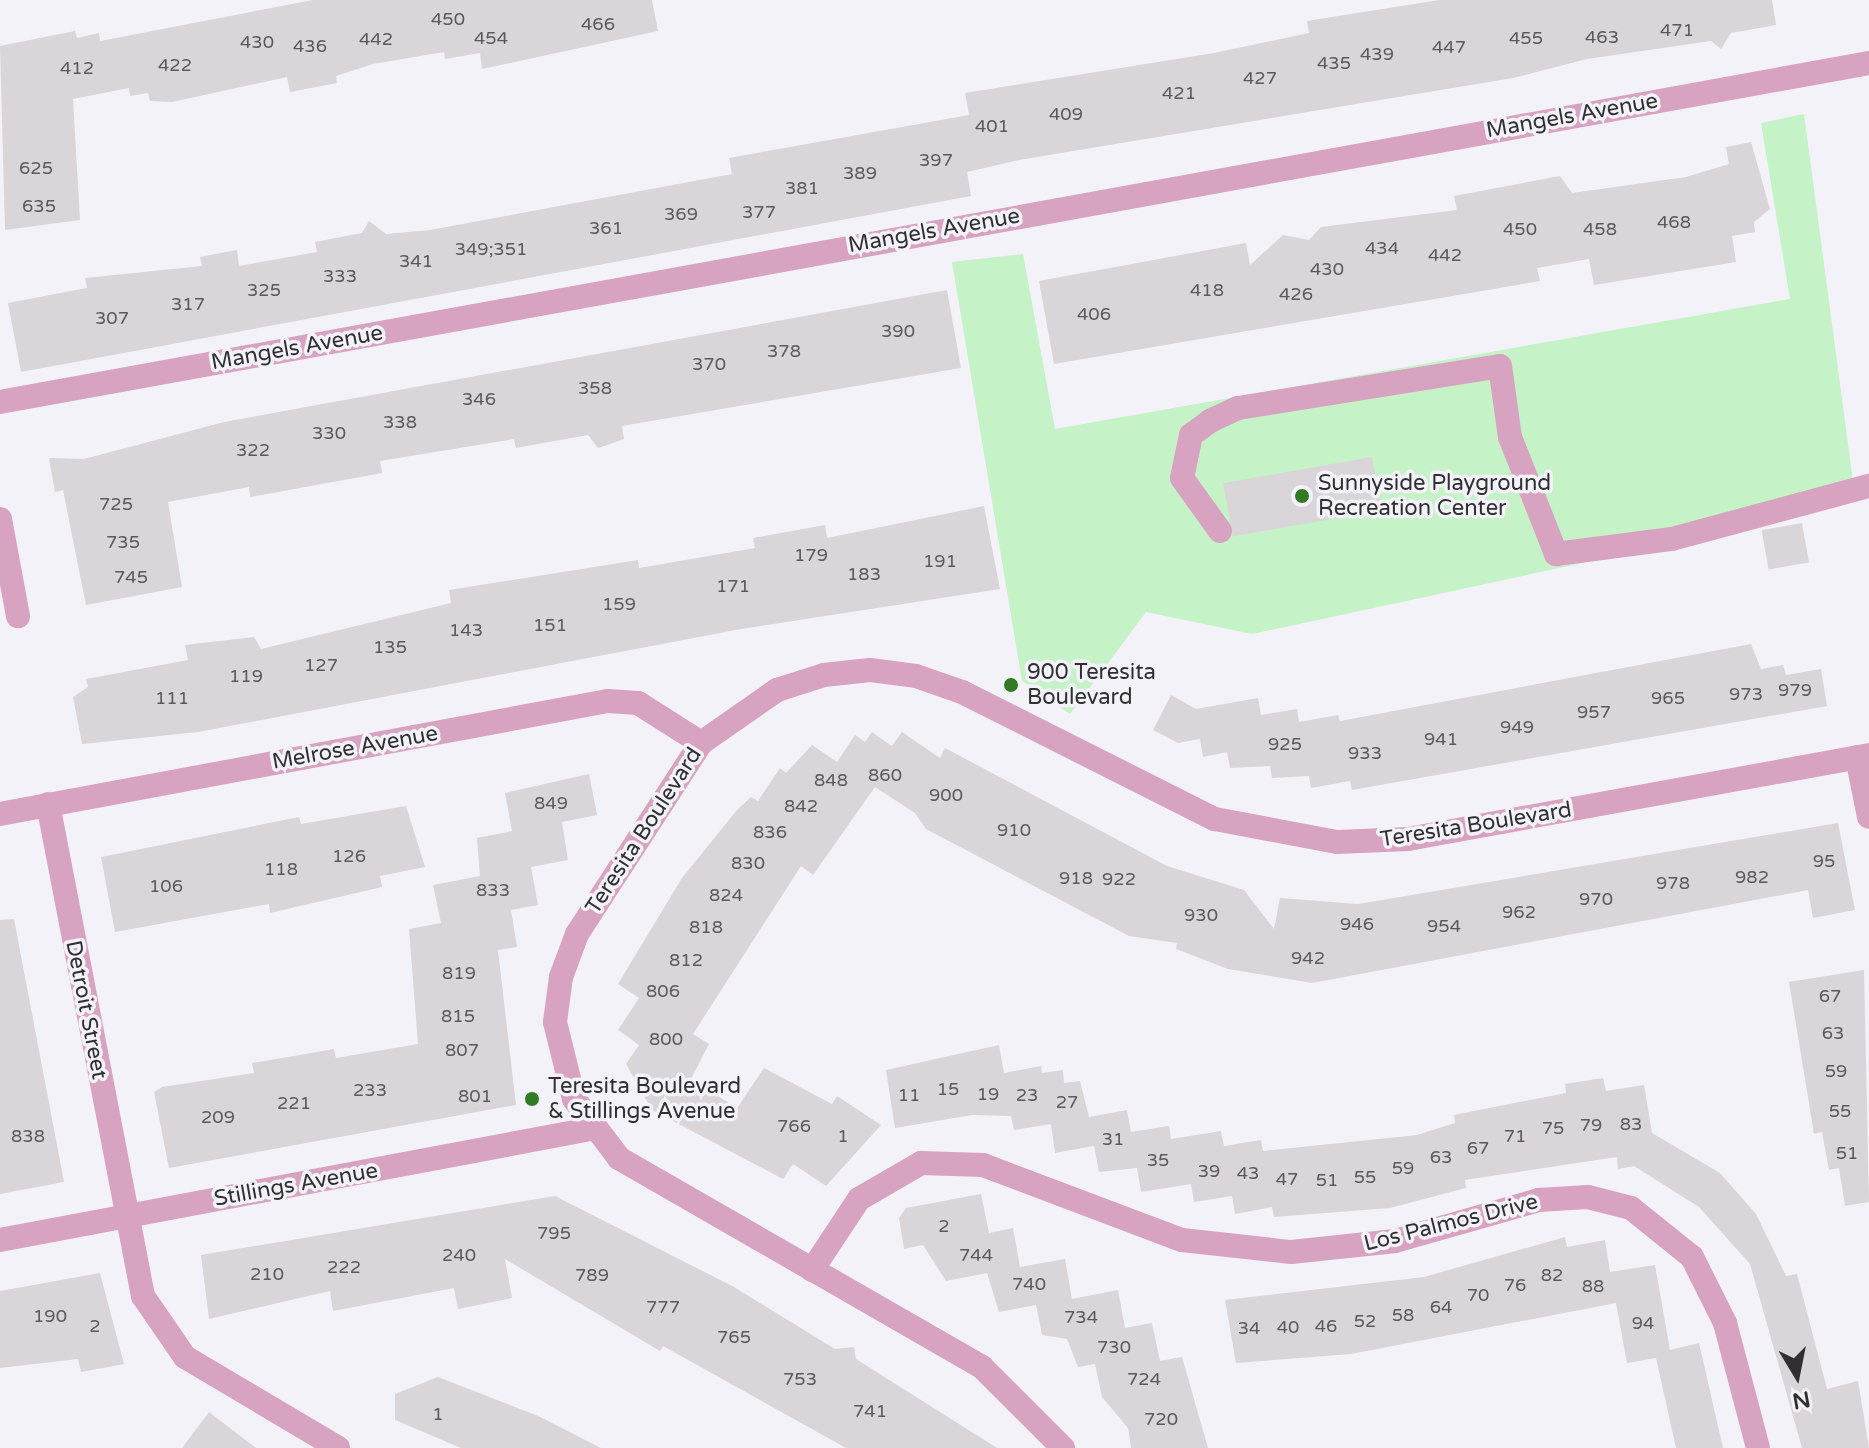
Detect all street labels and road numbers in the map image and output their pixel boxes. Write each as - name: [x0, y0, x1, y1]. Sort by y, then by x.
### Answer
- street label: Mangels Avenue: [1484, 88, 1660, 144]
- street label: Mangels Avenue: [846, 203, 1022, 259]
- street label: Mangels Avenue: [209, 320, 385, 376]
- street label: Melrose Avenue: [270, 720, 440, 776]
- street label: Teresita Boulevard: [580, 743, 708, 919]
- street label: Teresita Boulevard: [1379, 797, 1573, 853]
- street label: Detroit Street: [60, 938, 112, 1082]
- street label: Stillings Avenue: [212, 1158, 380, 1212]
- street label: Los Palmos Drive: [1361, 1189, 1541, 1257]

